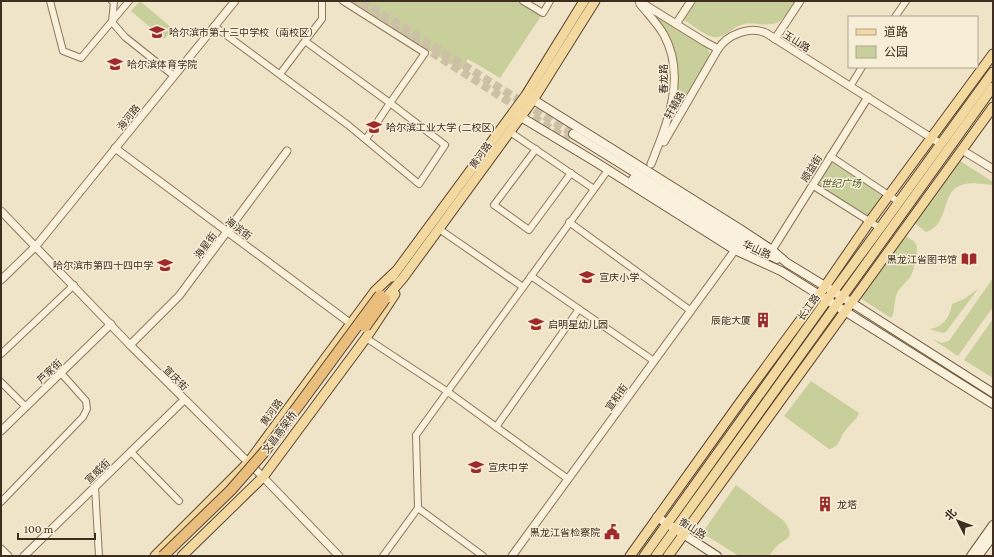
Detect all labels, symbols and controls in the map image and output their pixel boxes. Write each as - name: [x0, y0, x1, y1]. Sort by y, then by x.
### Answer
- legend: [848, 16, 978, 68]
- school or university icon: 哈尔滨市第十三中学校（南校区）: [148, 23, 166, 41]
- text: 道路: [884, 25, 908, 39]
- place label: 哈尔滨市第十三中学校（南校区）: [169, 27, 319, 38]
- street label: 玉山路: [781, 29, 812, 54]
- text: 公园: [884, 45, 908, 59]
- school or university icon: 哈尔滨体育学院: [106, 55, 124, 73]
- place label: 哈尔滨体育学院: [127, 59, 197, 70]
- street label: 春龙路: [658, 64, 669, 94]
- street label: 轩辕路: [662, 90, 687, 121]
- street label: 海河路: [115, 102, 142, 132]
- school or university icon: 哈尔滨工业大学 (二校区): [365, 118, 383, 136]
- place label: 哈尔滨工业大学 (二校区): [386, 122, 495, 134]
- street label: 黄河路: [467, 140, 494, 171]
- street label: 顺益街: [799, 153, 824, 184]
- park label: 世纪广场: [821, 178, 862, 189]
- street label: 海滨街: [223, 215, 254, 242]
- street label: 海星街: [192, 230, 219, 261]
- street label: 华山路: [741, 238, 773, 261]
- library icon: 黑龙江省图书馆: [960, 250, 978, 268]
- place label: 黑龙江省图书馆: [887, 254, 957, 265]
- school or university icon: 哈尔滨市第四十四中学: [156, 256, 174, 274]
- place label: 哈尔滨市第四十四中学: [53, 260, 153, 271]
- school or university icon: 宣庆小学: [578, 268, 596, 286]
- place label: 宣庆小学: [599, 272, 639, 283]
- street label: 长江路: [795, 292, 822, 323]
- building icon: 辰能大厦: [754, 311, 772, 329]
- school or university icon: 启明星幼儿园: [527, 315, 545, 333]
- place label: 辰能大厦: [711, 315, 751, 326]
- place label: 启明星幼儿园: [548, 319, 608, 330]
- street label: 芦家街: [35, 357, 64, 386]
- street label: 宣庆街: [161, 364, 190, 393]
- street label: 宣和街: [603, 382, 630, 413]
- street label: 黄河路: [258, 397, 285, 428]
- street label: 文昌高架桥: [260, 409, 299, 456]
- street label: 宣威街: [83, 457, 112, 486]
- school or university icon: 宣庆中学: [467, 458, 485, 476]
- place label: 宣庆中学: [488, 462, 528, 473]
- building icon: 龙塔: [816, 495, 834, 513]
- place label: 龙塔: [837, 499, 857, 510]
- north arrow: [938, 501, 978, 541]
- text: 北: [942, 506, 959, 522]
- scale bar: [18, 515, 95, 541]
- street label: 衡山路: [677, 516, 708, 541]
- text: 100 m: [24, 522, 54, 536]
- public building icon: 黑龙江省检察院: [603, 523, 621, 541]
- place label: 黑龙江省检察院: [530, 527, 600, 538]

